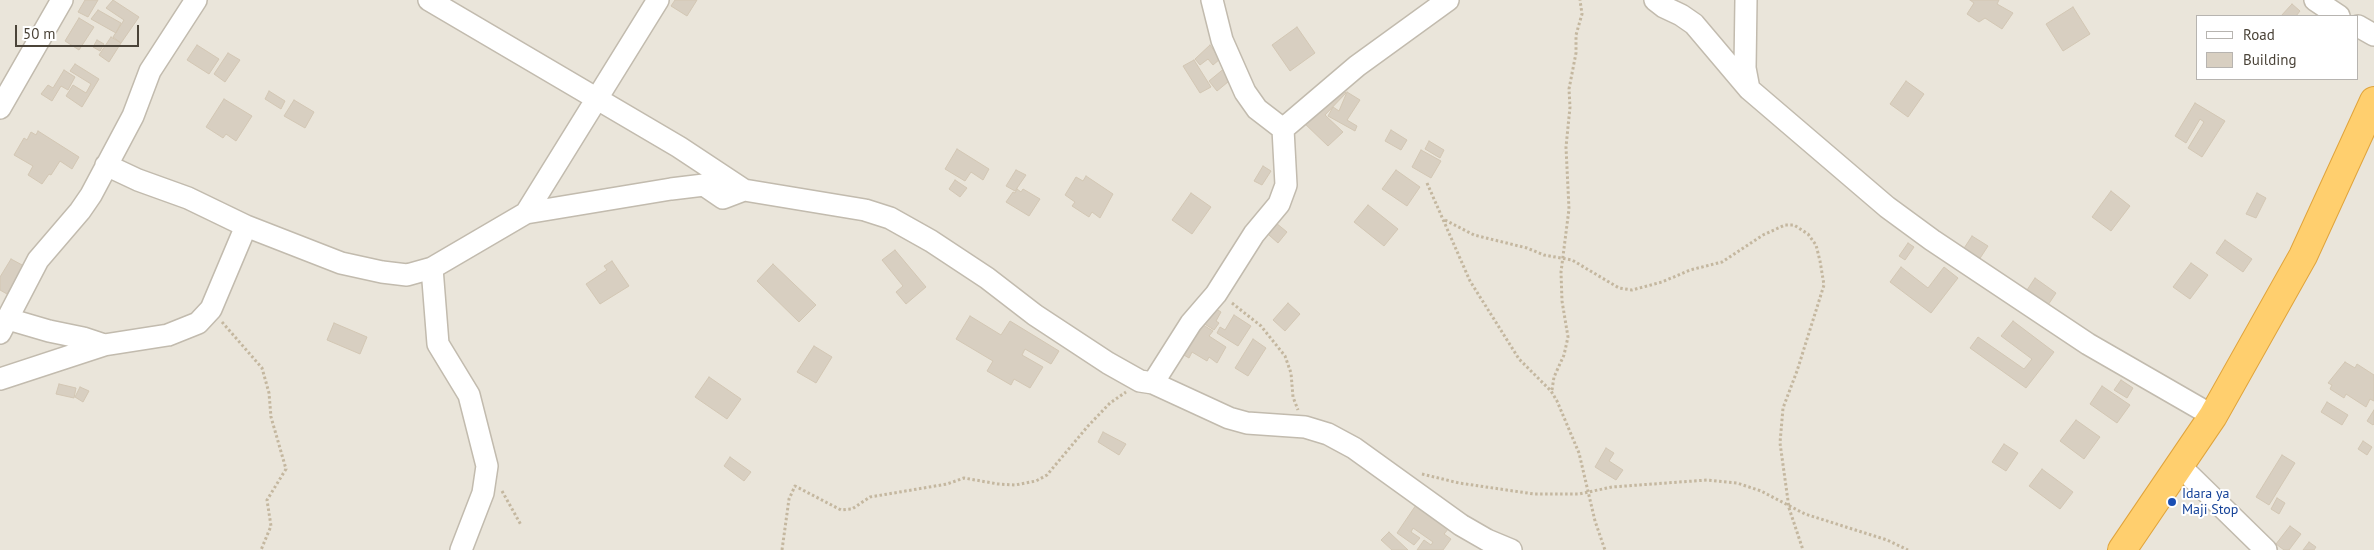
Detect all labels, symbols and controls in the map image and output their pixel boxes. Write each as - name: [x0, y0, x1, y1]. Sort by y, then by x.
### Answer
- scale bar: [18, 15, 141, 47]
- legend: [2196, 15, 2359, 80]
- text: 50 m: [23, 24, 56, 43]
- text: Road: [2243, 25, 2275, 44]
- text: Building: [2243, 50, 2297, 69]
- place label: Idara ya Maji Stop: [2182, 486, 2238, 518]
- marker: Idara ya Maji Stop: [2166, 496, 2178, 508]

